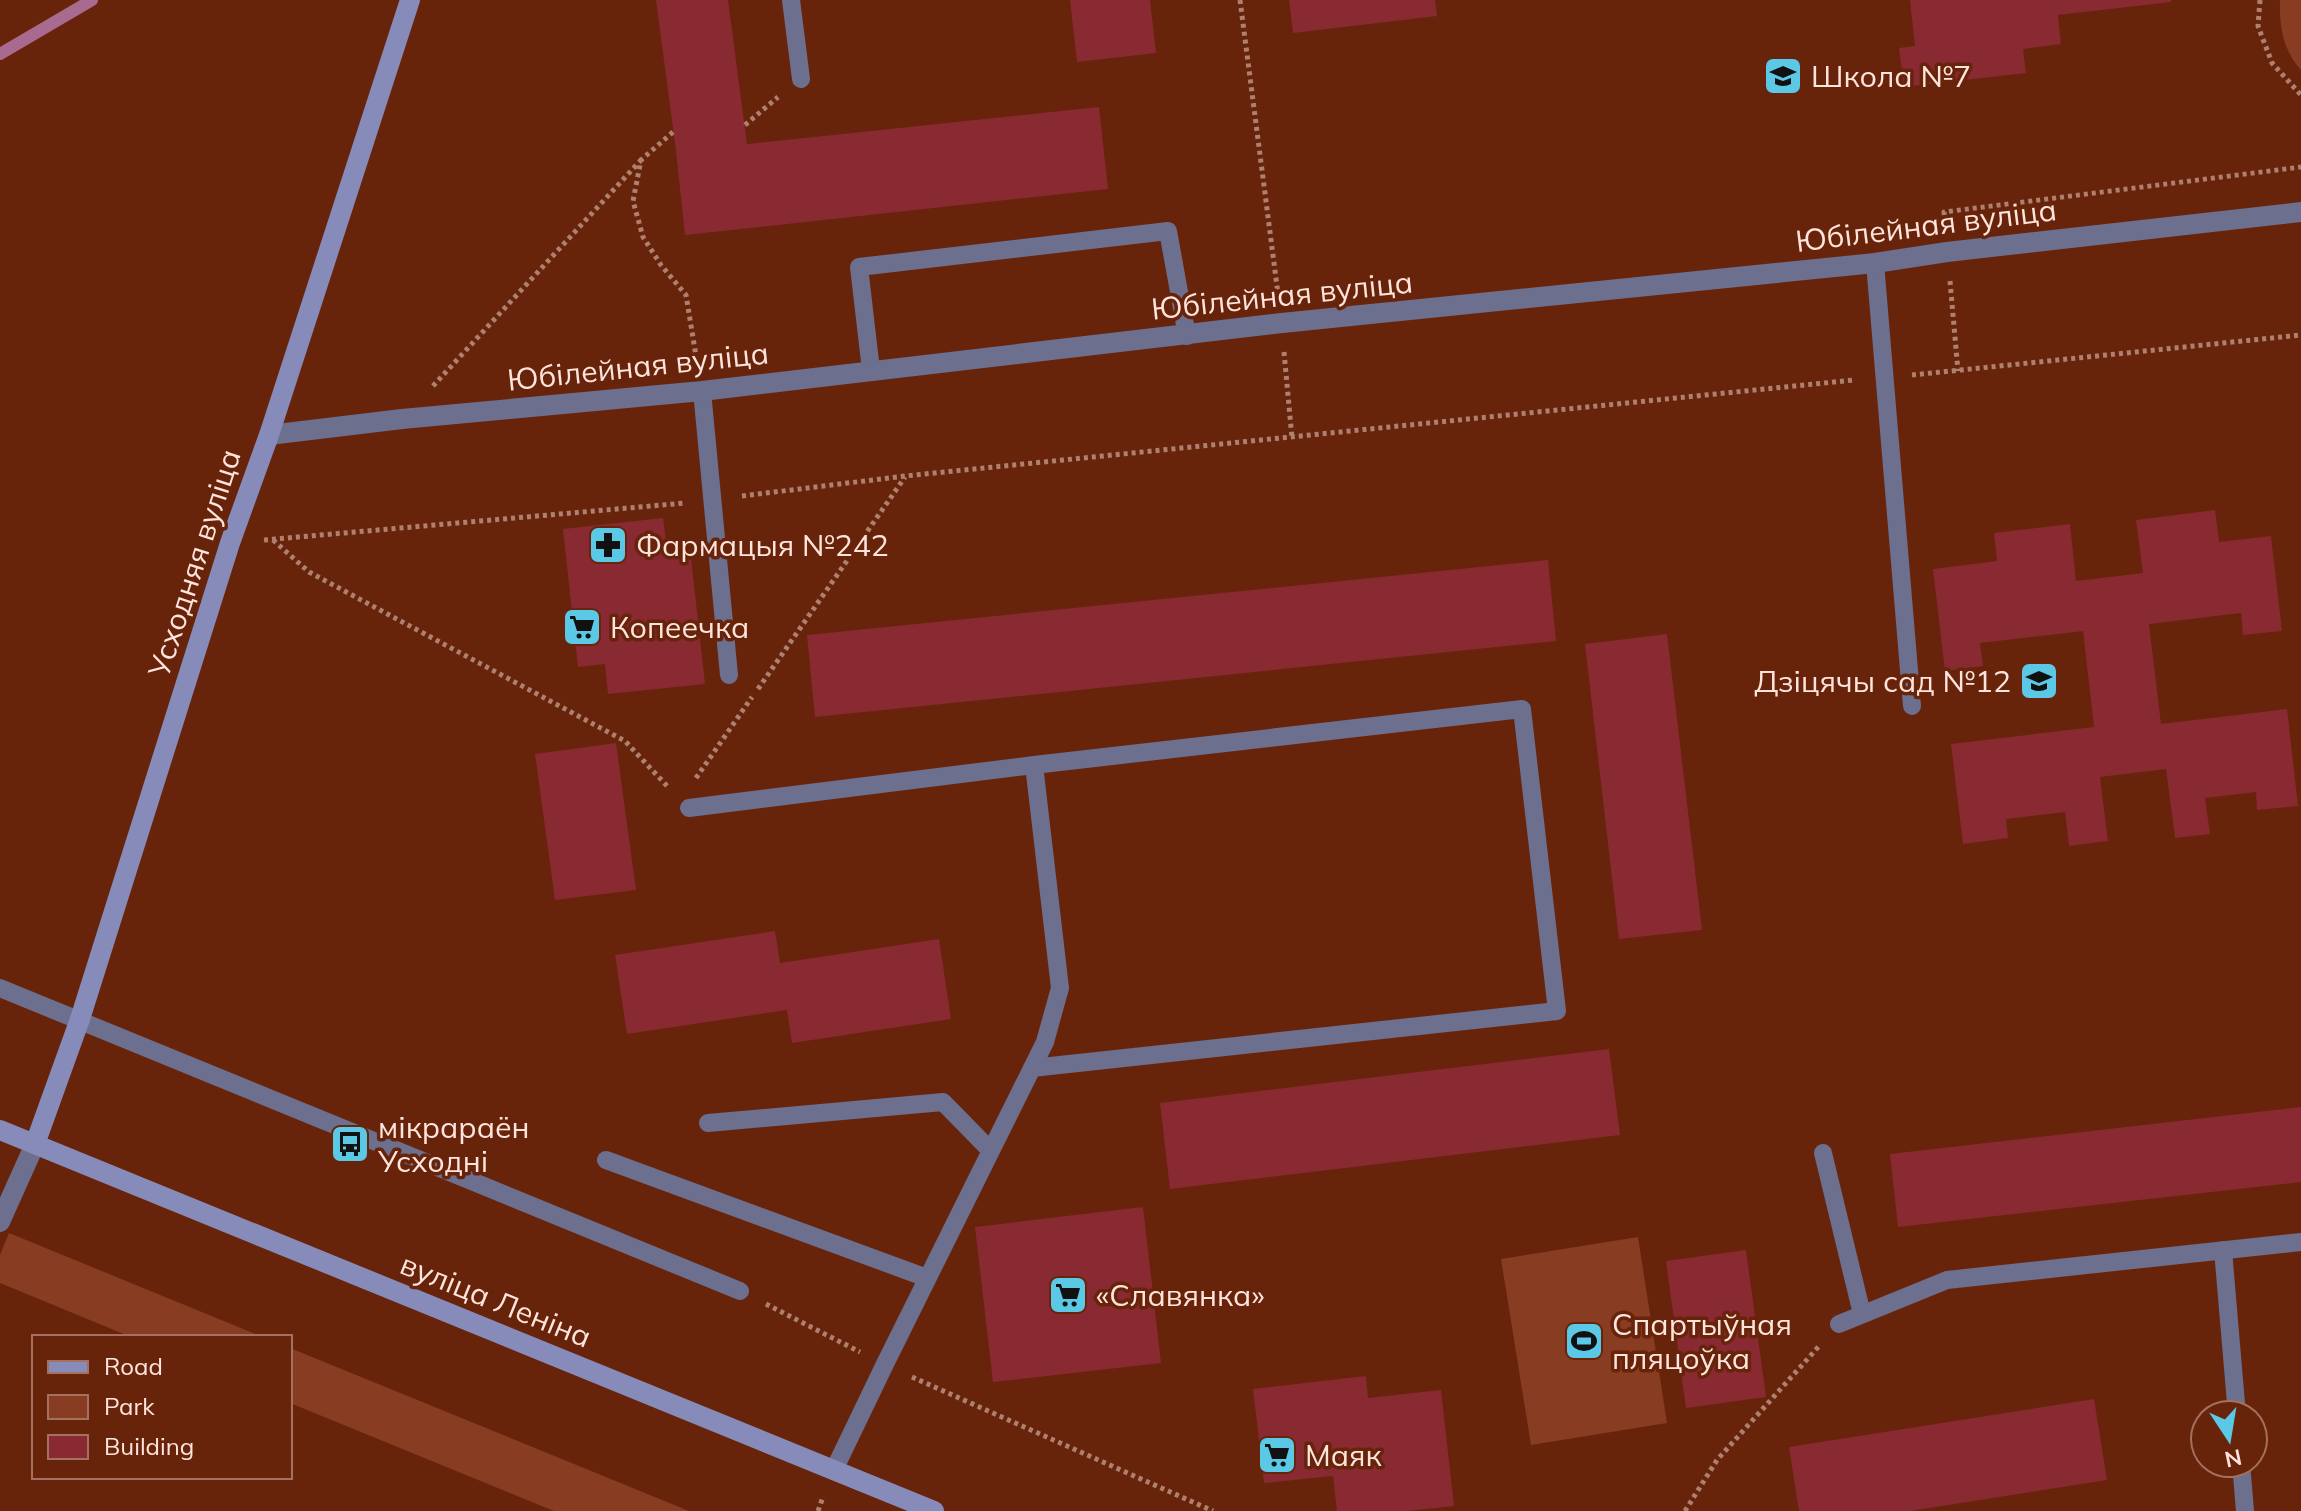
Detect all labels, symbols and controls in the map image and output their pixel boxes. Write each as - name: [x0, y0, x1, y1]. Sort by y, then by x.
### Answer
- school or university icon: Школа №7: [1762, 55, 1804, 97]
- place label: Школа №7: [1811, 57, 1971, 95]
- street label: Юбілейная вуліца: [1793, 190, 2059, 260]
- street label: Юбілейная вуліца: [1149, 262, 1415, 328]
- street label: Юбілейная вуліца: [505, 333, 771, 399]
- street label: Усходняя вуліца: [139, 444, 249, 683]
- pharmacy icon: Фармацыя №242: [587, 524, 629, 566]
- place label: Фармацыя №242: [636, 526, 889, 564]
- supermarket icon: Копеечка: [561, 606, 603, 648]
- place label: Копеечка: [610, 608, 749, 646]
- school or university icon: Дзіцячы сад №12: [2018, 660, 2060, 702]
- place label: Дзіцячы сад №12: [1754, 662, 2011, 700]
- place label: мікрараён Усходні: [377, 1108, 530, 1180]
- bus stop icon: мікрараён Усходні: [329, 1123, 371, 1165]
- street label: вуліца Леніна: [395, 1244, 597, 1356]
- supermarket icon: «Славянка»: [1047, 1274, 1089, 1316]
- place label: «Славянка»: [1096, 1276, 1265, 1314]
- place label: Спартыўная пляцоўка: [1612, 1305, 1792, 1377]
- sports icon: Спартыўная пляцоўка: [1563, 1320, 1605, 1362]
- legend: [32, 1335, 292, 1479]
- text: Road: [104, 1351, 163, 1381]
- text: Park: [104, 1391, 155, 1421]
- north arrow: [2189, 1399, 2269, 1479]
- text: Building: [104, 1431, 194, 1461]
- supermarket icon: Маяк: [1256, 1434, 1298, 1476]
- place label: Маяк: [1305, 1436, 1383, 1474]
- text: N: [2222, 1443, 2244, 1474]

